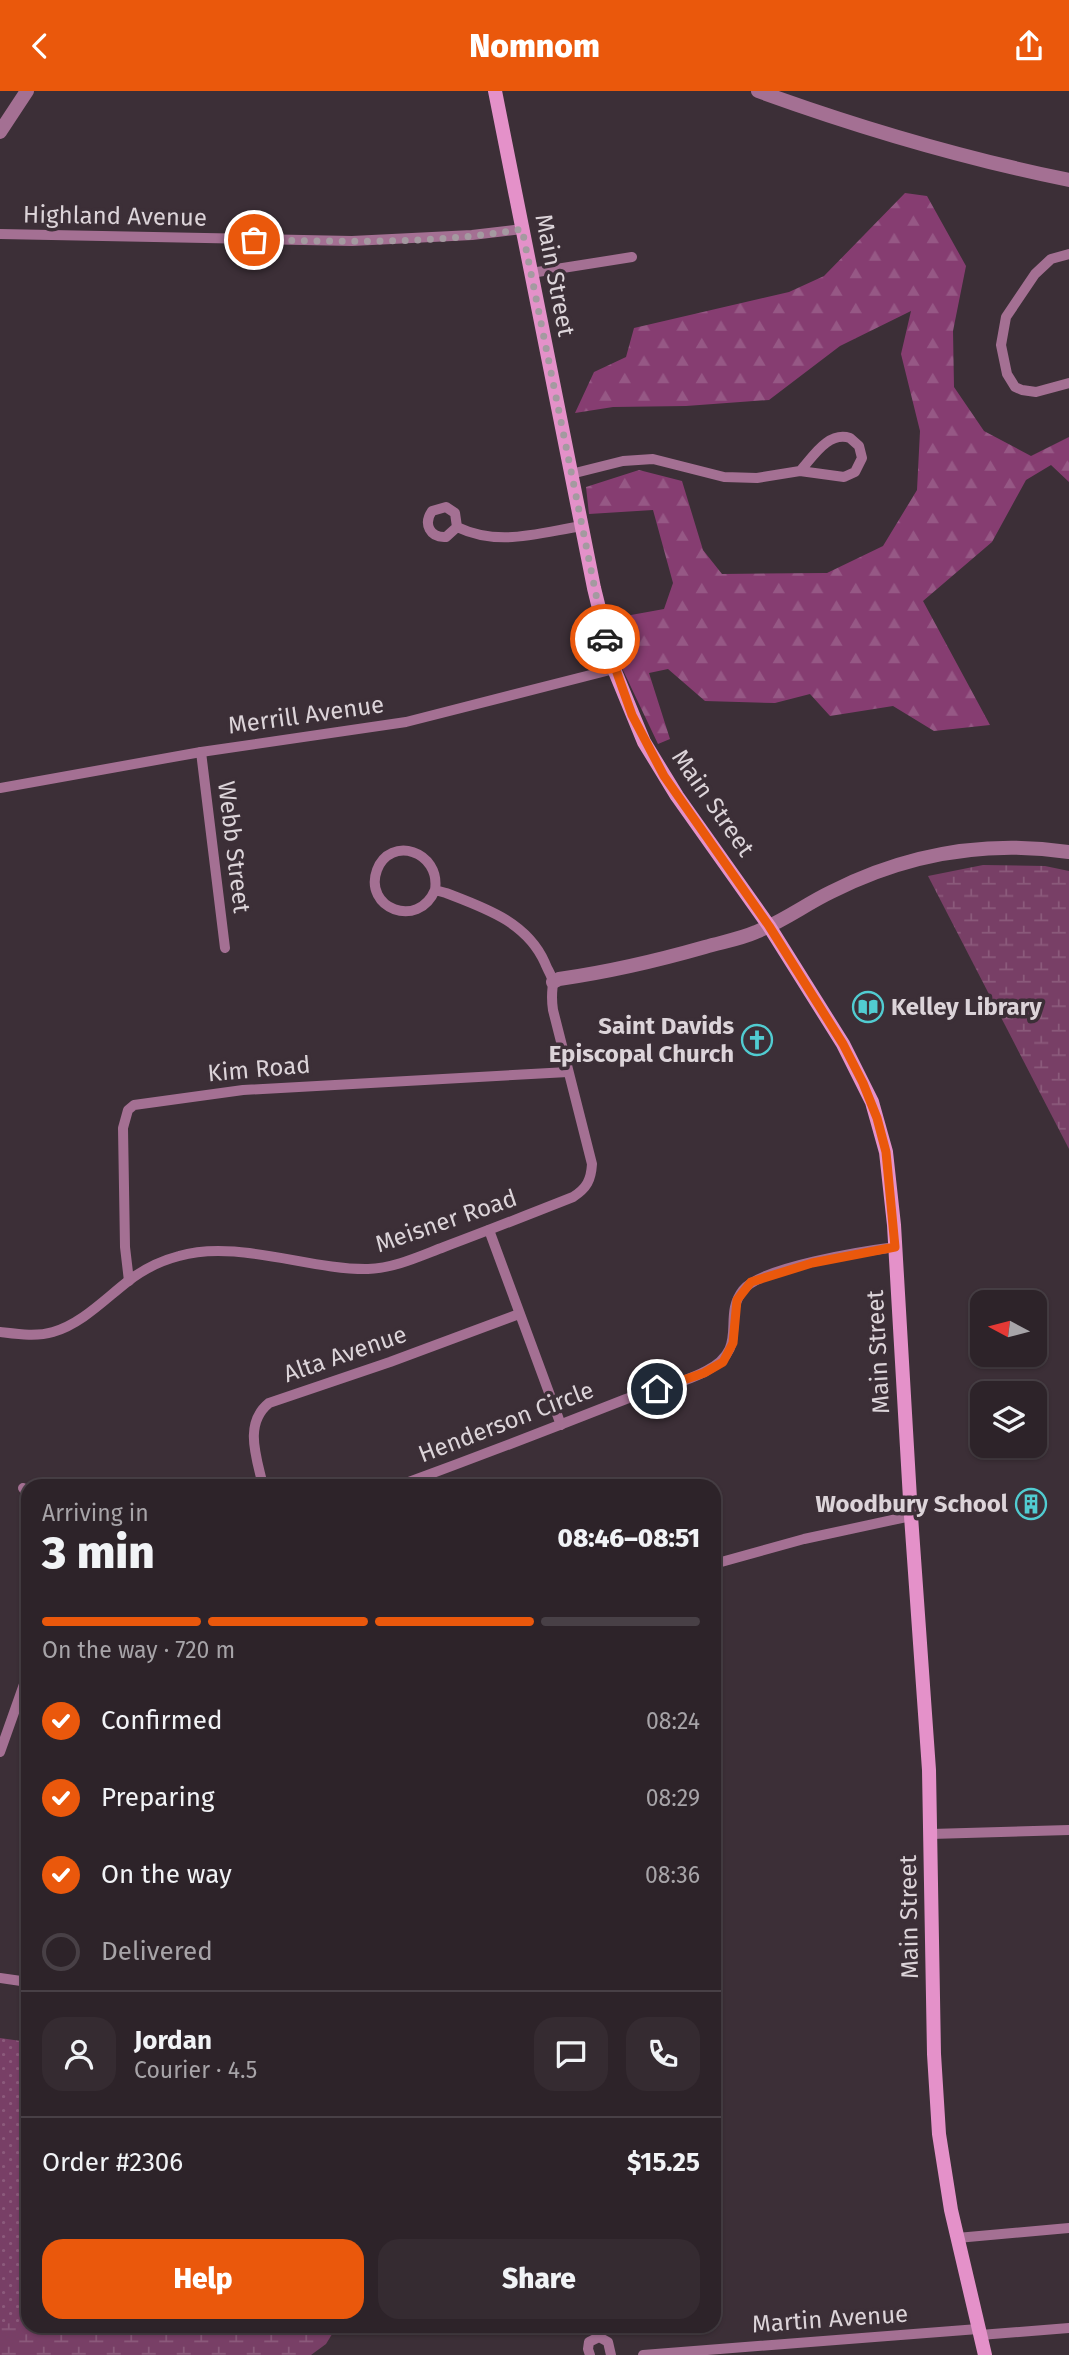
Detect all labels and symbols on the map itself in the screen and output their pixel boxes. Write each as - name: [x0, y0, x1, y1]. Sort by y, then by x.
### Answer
- street label: Highland Avenue: [23, 200, 207, 232]
- pin: [224, 210, 284, 270]
- street label: Main Street: [529, 211, 581, 339]
- courier: [570, 604, 640, 674]
- street label: Merrill Avenue: [226, 690, 386, 740]
- street label: Main Street: [666, 744, 760, 862]
- street label: Webb Street: [212, 779, 256, 915]
- library icon: Kelley Library: [851, 990, 885, 1024]
- place label: Kelley Library: [891, 993, 1042, 1021]
- place label: Saint Davids Episcopal Church: [549, 1012, 734, 1068]
- church icon: Saint Davids Episcopal Church: [740, 1023, 774, 1057]
- street label: Kim Road: [206, 1051, 312, 1087]
- street label: Meisner Road: [372, 1184, 520, 1258]
- street label: Main Street: [861, 1289, 895, 1415]
- north arrow: [970, 1290, 1046, 1367]
- street label: Alta Avenue: [280, 1320, 410, 1388]
- pin: [627, 1359, 687, 1419]
- street label: Henderson Circle: [414, 1376, 598, 1468]
- building icon: Woodbury School: [1014, 1487, 1048, 1521]
- place label: Woodbury School: [815, 1490, 1009, 1518]
- street label: Main Street: [894, 1854, 924, 1979]
- street label: Martin Avenue: [751, 2300, 909, 2338]

